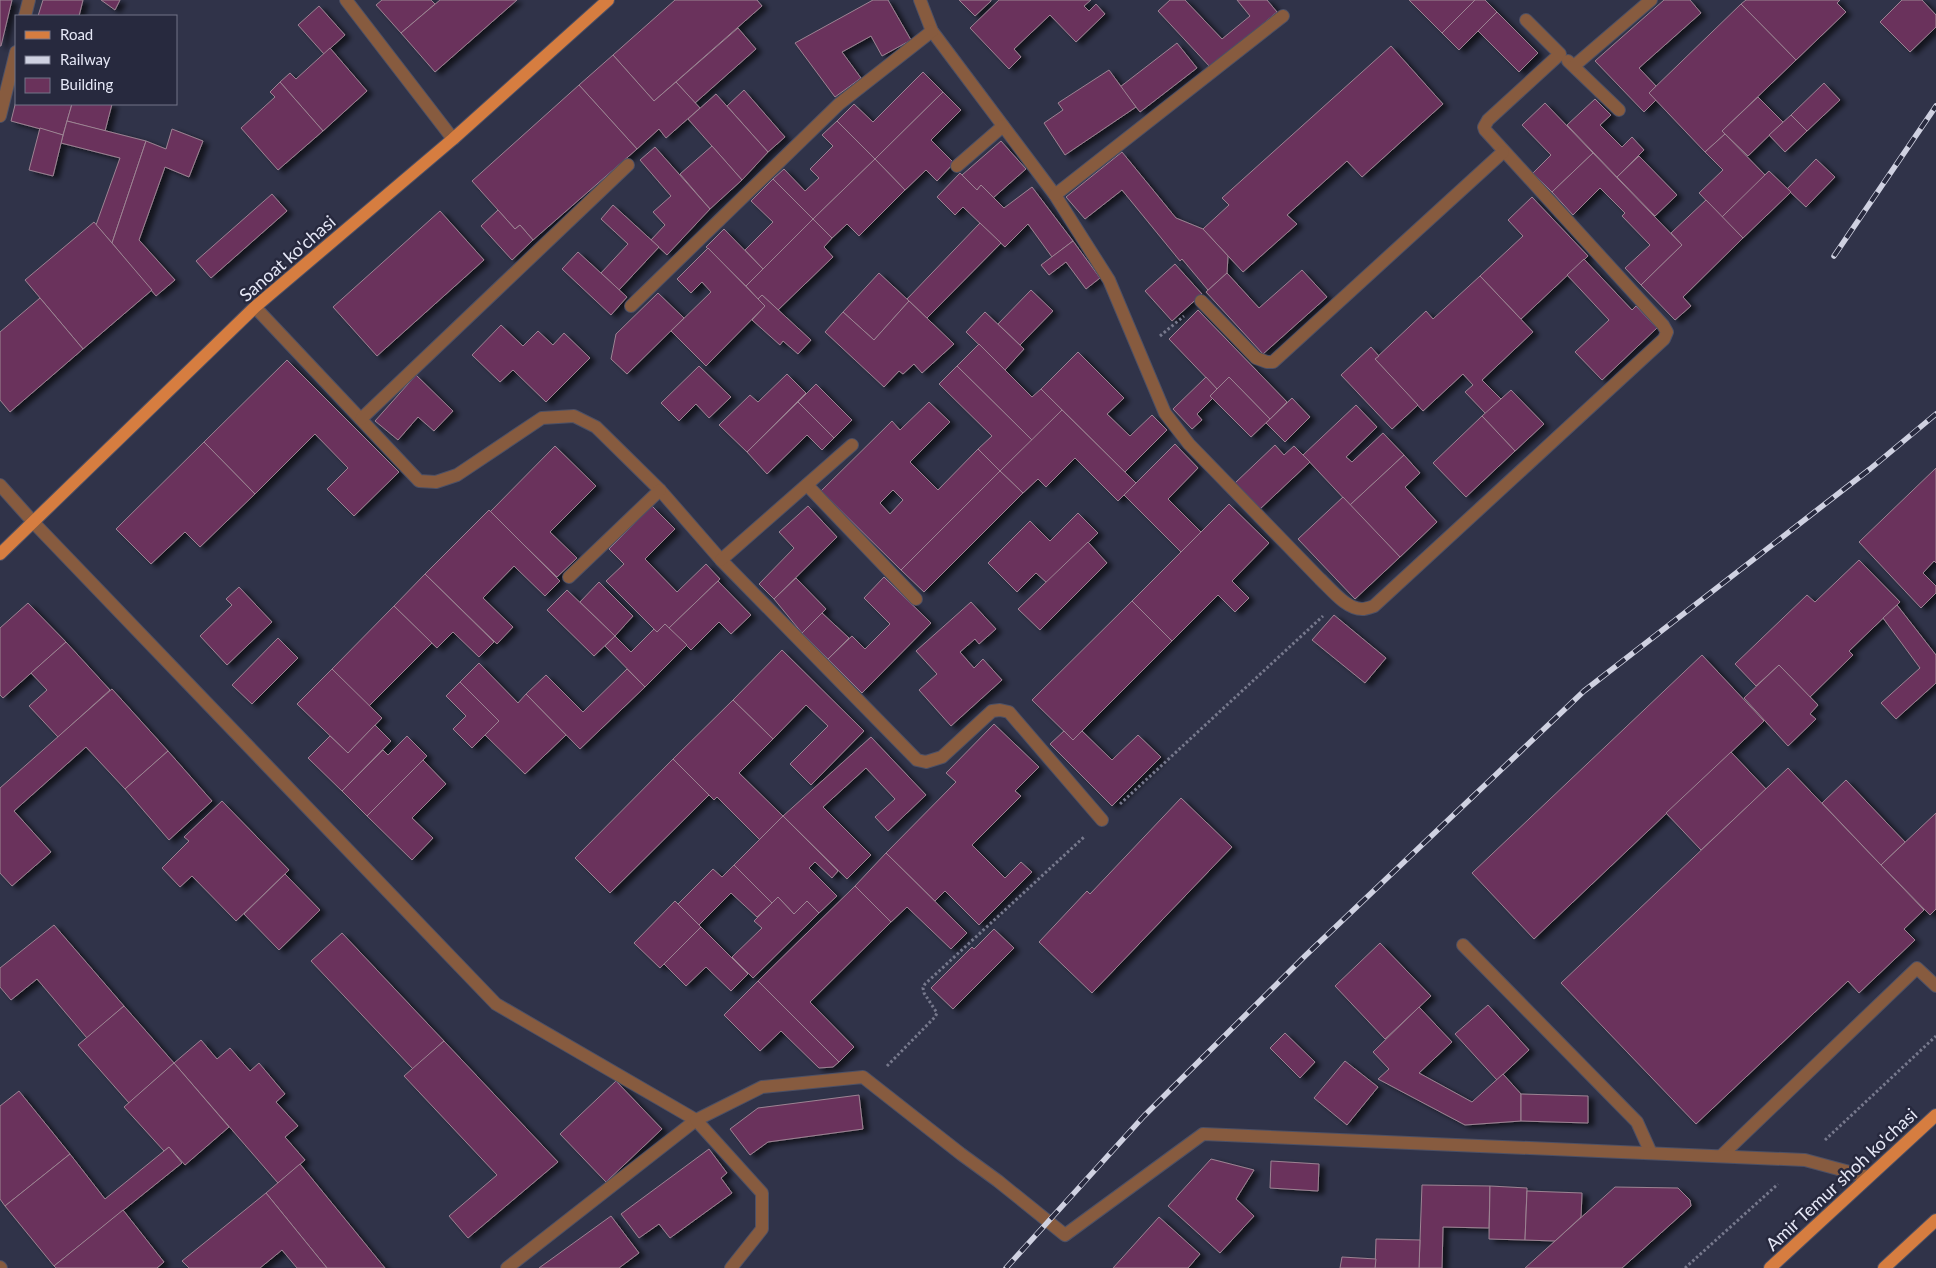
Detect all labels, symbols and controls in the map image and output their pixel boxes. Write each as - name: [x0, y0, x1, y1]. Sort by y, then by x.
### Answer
- legend: [15, 15, 178, 105]
- text: Road: [60, 25, 93, 43]
- text: Railway: [60, 50, 111, 68]
- text: Building: [60, 75, 113, 93]
- street label: Sanoat ko'chasi: [234, 210, 340, 306]
- street label: Amir Temur shoh ko'chasi: [1761, 1103, 1921, 1255]

